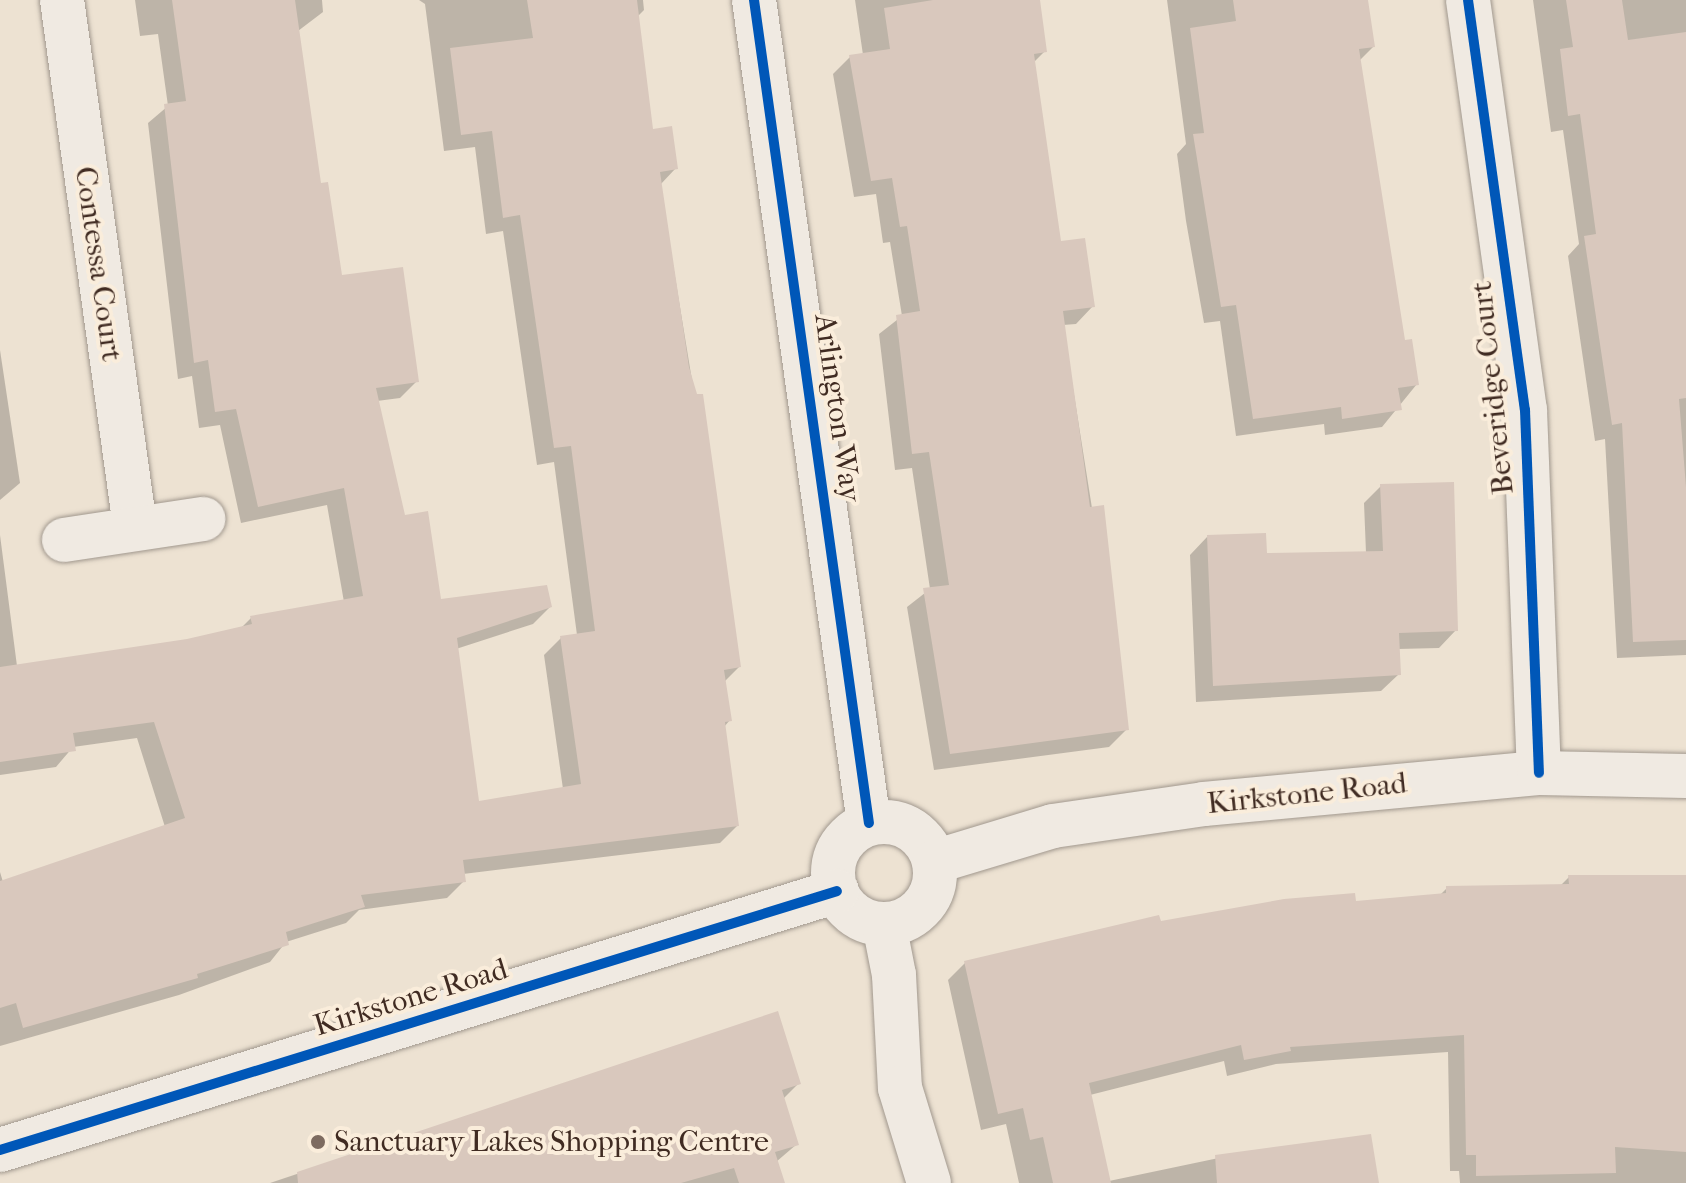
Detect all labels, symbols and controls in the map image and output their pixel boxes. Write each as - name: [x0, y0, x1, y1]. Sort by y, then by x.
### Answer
- street label: Contessa Court: [67, 164, 129, 364]
- street label: Beveridge Court: [1464, 280, 1522, 496]
- street label: Arlington Way: [806, 312, 868, 504]
- street label: Kirkstone Road: [1205, 766, 1409, 822]
- street label: Kirkstone Road: [310, 951, 512, 1045]
- place label: Sanctuary Lakes Shopping Centre: [334, 1124, 769, 1160]
- marker: Sanctuary Lakes Shopping Centre: [309, 1133, 327, 1151]

